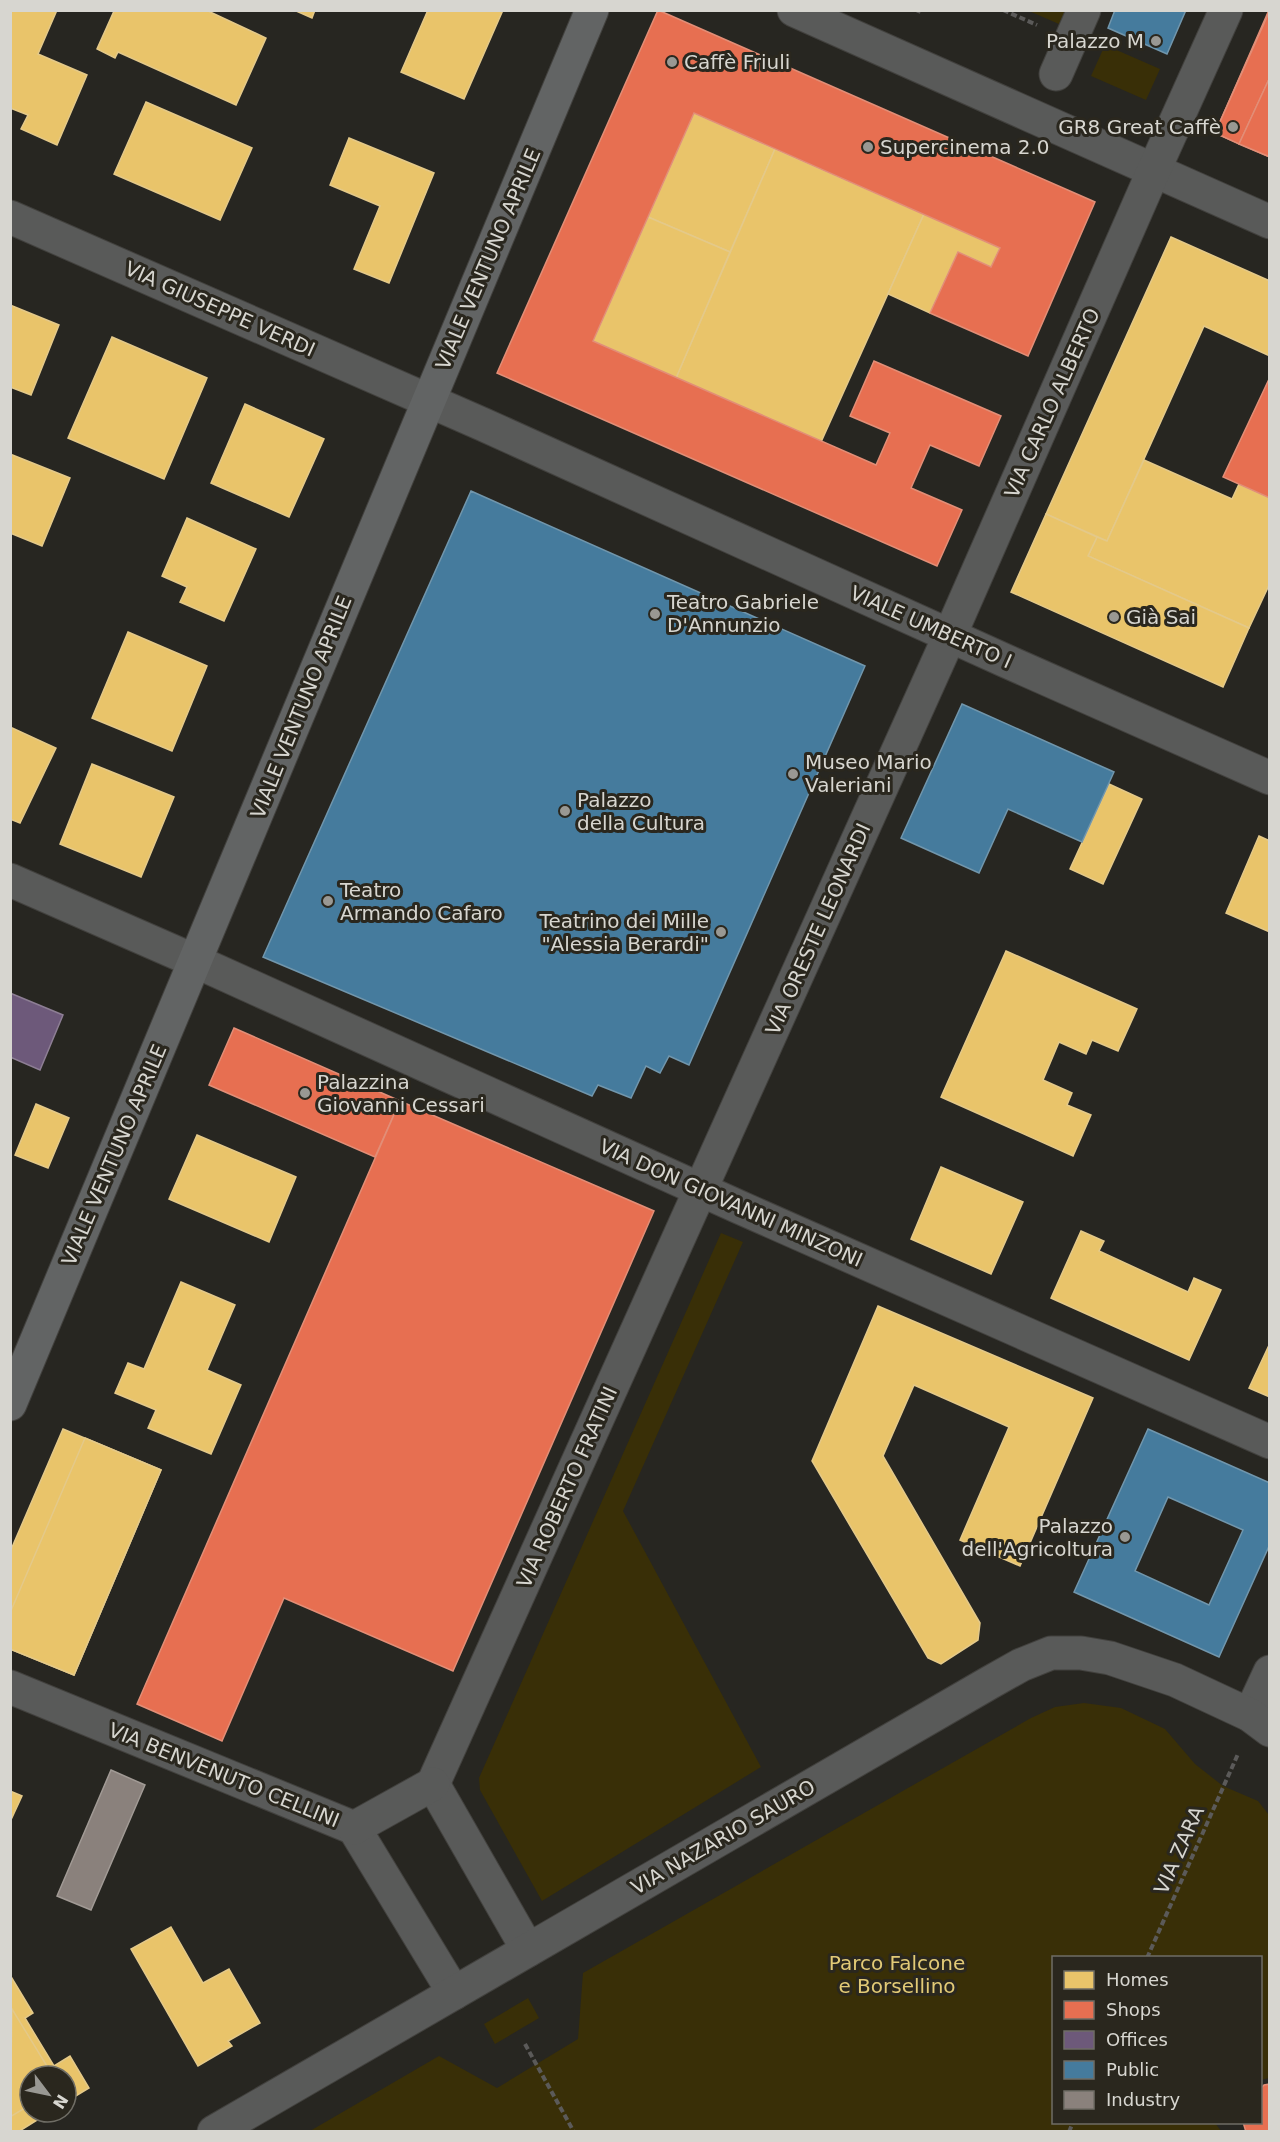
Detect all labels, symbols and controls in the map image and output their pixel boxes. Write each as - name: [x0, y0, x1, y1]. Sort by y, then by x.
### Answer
- place label: Palazzo M: [1046, 29, 1144, 53]
- marker: Palazzo M: [1149, 34, 1163, 48]
- place label: Caffè Friuli: [684, 50, 790, 74]
- marker: Caffè Friuli: [665, 55, 679, 69]
- place label: GR8 Great Caffè: [1058, 115, 1221, 139]
- marker: GR8 Great Caffè: [1226, 120, 1240, 134]
- place label: Supercinema 2.0: [880, 135, 1050, 159]
- marker: Supercinema 2.0: [861, 140, 875, 154]
- street label: VIALE VENTUNO APRILE: [430, 145, 546, 373]
- street label: VIA GIUSEPPE VERDI: [121, 256, 319, 362]
- street label: VIA CARLO ALBERTO: [999, 304, 1105, 502]
- street label: VIALE UMBERTO I: [846, 581, 1016, 673]
- place label: Teatro Gabriele D'Annunzio: [666, 590, 819, 637]
- street label: VIALE VENTUNO APRILE: [245, 592, 357, 822]
- place label: Già Sai: [1126, 605, 1196, 629]
- marker: Teatro Gabriele D'Annunzio: [648, 607, 662, 621]
- marker: Già Sai: [1107, 610, 1121, 624]
- place label: Museo Mario Valeriani: [805, 750, 932, 797]
- marker: Museo Mario Valeriani: [786, 767, 800, 781]
- place label: Palazzo della Cultura: [577, 788, 705, 835]
- marker: Palazzo della Cultura: [558, 804, 572, 818]
- street label: VIA ORESTE LEONARDI: [760, 819, 876, 1039]
- place label: Teatro Armando Cafaro: [339, 878, 503, 925]
- marker: Teatro Armando Cafaro: [321, 894, 335, 908]
- place label: Teatrino dei Mille "Alessia Berardi": [539, 909, 709, 956]
- marker: Teatrino dei Mille "Alessia Berardi": [714, 925, 728, 939]
- street label: VIALE VENTUNO APRILE: [56, 1041, 172, 1269]
- place label: Palazzina Giovanni Cessari: [317, 1070, 485, 1117]
- marker: Palazzina Giovanni Cessari: [298, 1086, 312, 1100]
- street label: VIA DON GIOVANNI MINZONI: [596, 1134, 866, 1272]
- street label: VIA ROBERTO FRATINI: [512, 1383, 622, 1591]
- place label: Palazzo dell'Agricoltura: [961, 1514, 1113, 1561]
- marker: Palazzo dell'Agricoltura: [1118, 1530, 1132, 1544]
- street label: VIA BENVENUTO CELLINI: [105, 1718, 343, 1832]
- street label: VIA NAZARIO SAURO: [627, 1774, 819, 1900]
- street label: VIA ZARA: [1149, 1802, 1209, 1898]
- park label: Parco Falcone e Borsellino: [829, 1951, 965, 1998]
- legend: [1052, 1956, 1262, 2124]
- text: Homes: [1106, 1969, 1169, 1990]
- text: Shops: [1106, 1999, 1161, 2020]
- text: Offices: [1106, 2029, 1168, 2050]
- text: Public: [1106, 2059, 1159, 2080]
- north arrow: [18, 2064, 78, 2124]
- text: Industry: [1106, 2089, 1180, 2110]
- text: N: [49, 2091, 72, 2112]

